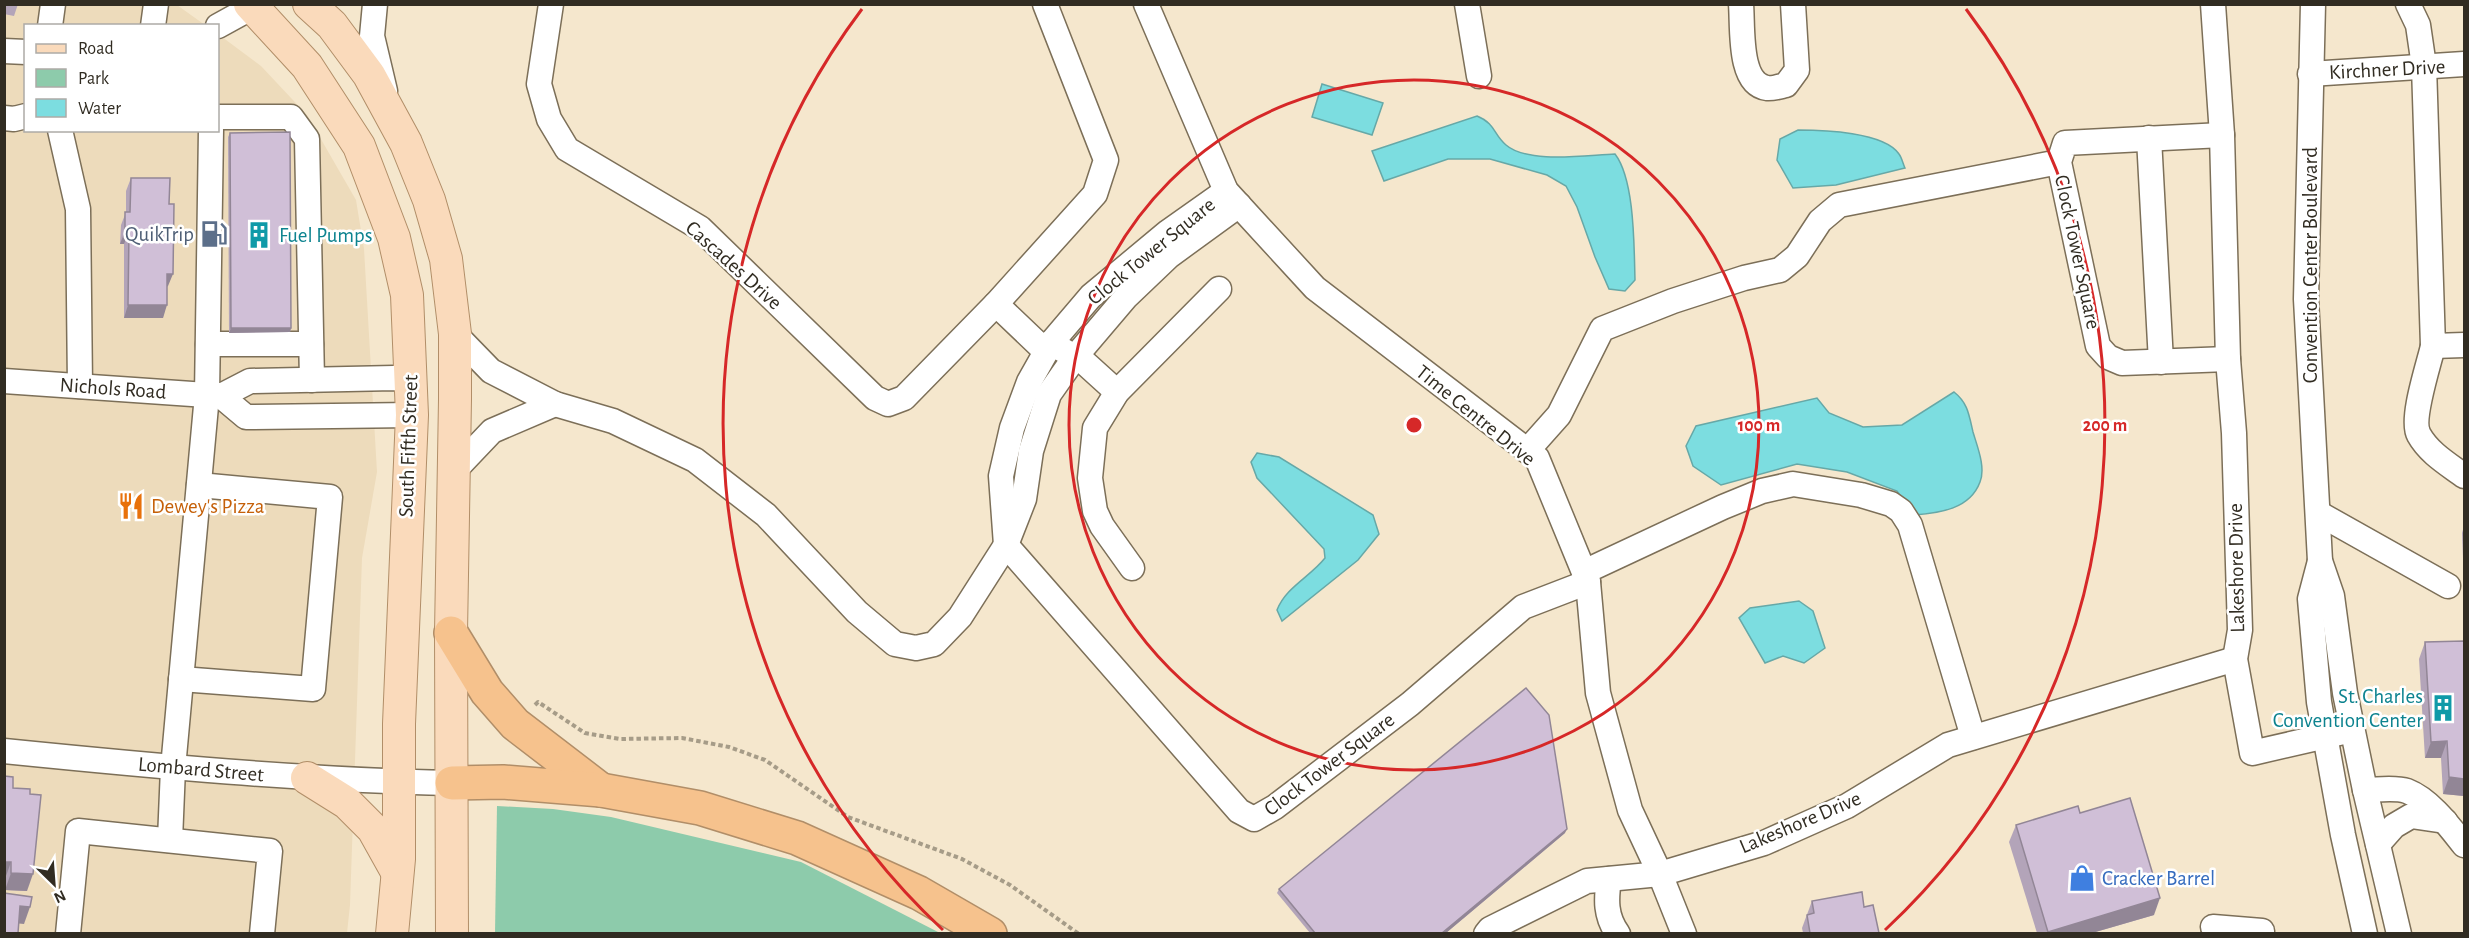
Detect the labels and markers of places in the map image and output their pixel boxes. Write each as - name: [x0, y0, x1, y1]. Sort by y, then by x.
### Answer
- fuel station icon: QuikTrip: [199, 219, 229, 249]
- building icon: Fuel Pumps: [244, 220, 274, 250]
- place label: QuikTrip: [125, 224, 194, 245]
- place label: Fuel Pumps: [279, 225, 373, 246]
- centre of rings: [1404, 415, 1424, 435]
- restaurant icon: Dewey's Pizza: [116, 491, 146, 521]
- place label: Dewey's Pizza: [151, 496, 265, 517]
- place label: St. Charles Convention Center: [2273, 686, 2423, 731]
- building icon: St. Charles Convention Center: [2428, 693, 2458, 723]
- shop icon: Cracker Barrel: [2067, 863, 2097, 893]
- place label: Cracker Barrel: [2102, 868, 2215, 889]

